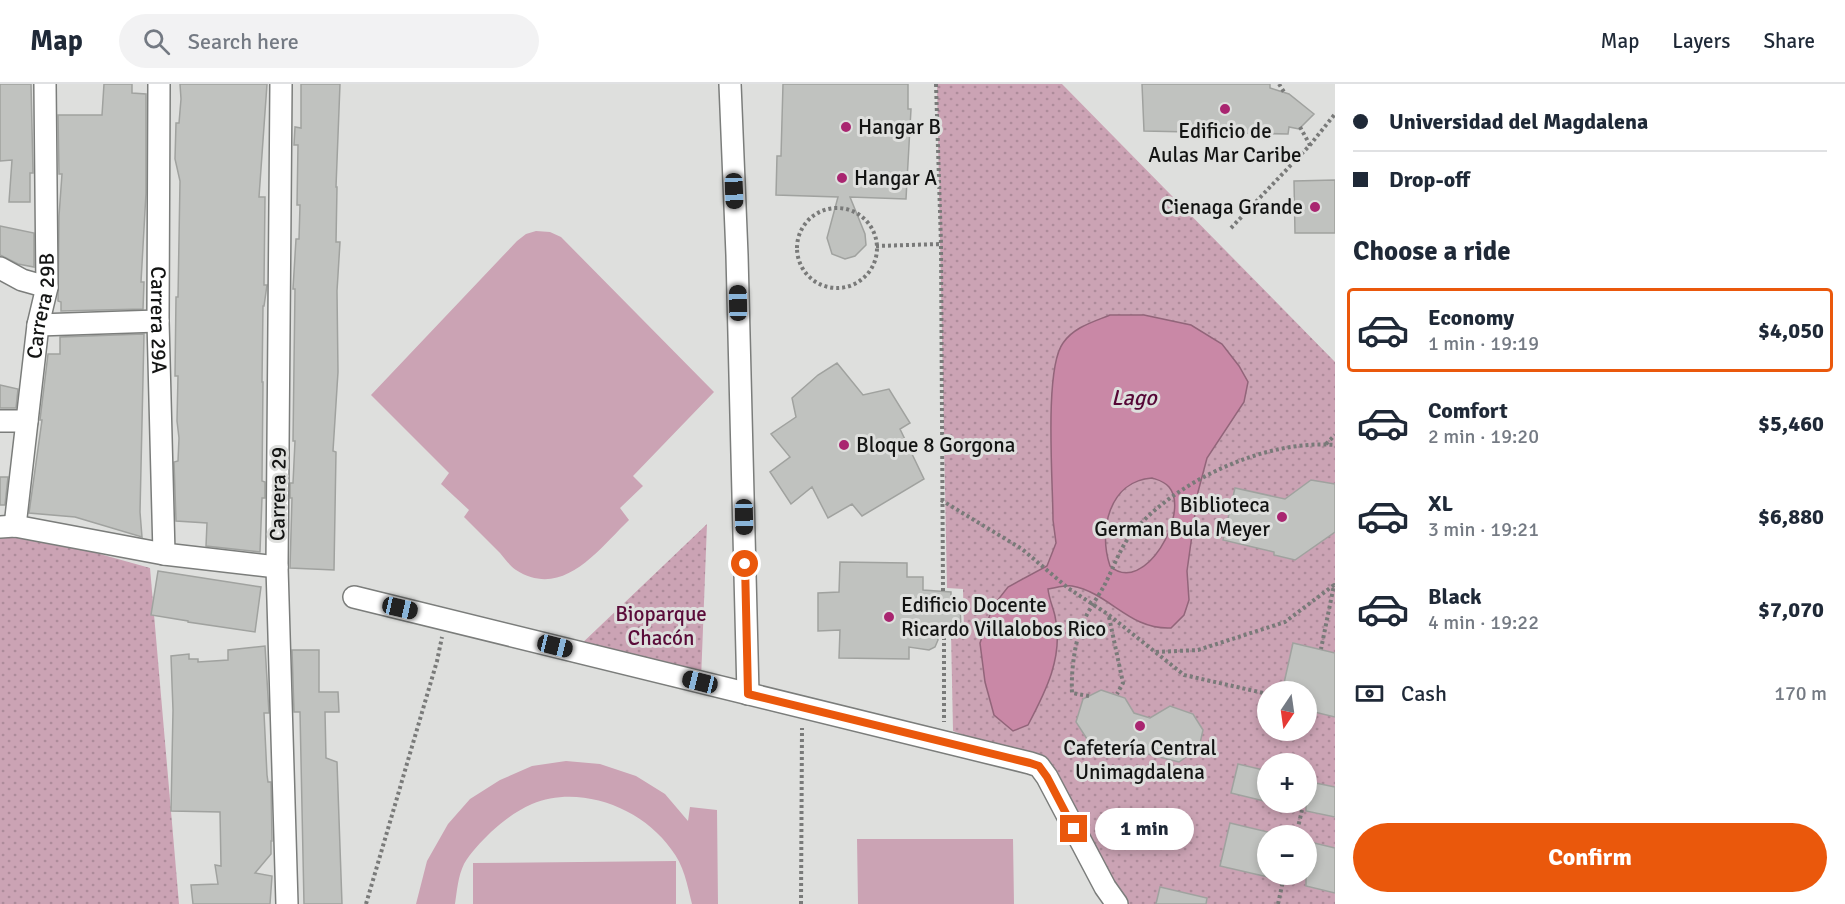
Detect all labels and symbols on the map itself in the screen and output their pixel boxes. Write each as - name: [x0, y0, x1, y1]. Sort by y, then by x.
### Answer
- marker: Edificio de Aulas Mar Caribe: [1218, 102, 1232, 116]
- place label: Hangar B: [858, 114, 941, 140]
- place label: Edificio de Aulas Mar Caribe: [1148, 118, 1302, 168]
- marker: Hangar B: [839, 120, 853, 134]
- place label: Hangar A: [854, 165, 937, 191]
- marker: Hangar A: [835, 171, 849, 185]
- car: [724, 173, 744, 209]
- place label: Cienaga Grande: [1161, 194, 1303, 220]
- marker: Cienaga Grande: [1308, 200, 1322, 214]
- street label: Carrera 29B: [21, 253, 60, 360]
- street label: Carrera 29A: [145, 266, 172, 374]
- car: [729, 285, 747, 321]
- water label: Lago: [1111, 384, 1158, 411]
- place label: Bloque 8 Gorgona: [856, 432, 1015, 458]
- marker: Bloque 8 Gorgona: [837, 438, 851, 452]
- street label: Carrera 29: [264, 447, 292, 541]
- place label: Biblioteca German Bula Meyer: [1094, 492, 1270, 542]
- car: [735, 499, 753, 535]
- marker: Biblioteca German Bula Meyer: [1275, 510, 1289, 524]
- route start: [731, 550, 758, 577]
- place label: Edificio Docente Ricardo Villalobos Rico: [901, 592, 1106, 642]
- car: [380, 595, 420, 621]
- park label: Bioparque Chacón: [615, 601, 707, 651]
- marker: Edificio Docente Ricardo Villalobos Rico: [882, 610, 896, 624]
- car: [535, 633, 575, 659]
- car: [680, 669, 720, 695]
- north arrow: [1257, 681, 1317, 741]
- marker: Cafetería Central Unimagdalena: [1133, 719, 1147, 733]
- place label: Cafetería Central Unimagdalena: [1063, 735, 1217, 785]
- callout: 1 min: [1095, 808, 1194, 850]
- route end: [1060, 815, 1087, 842]

